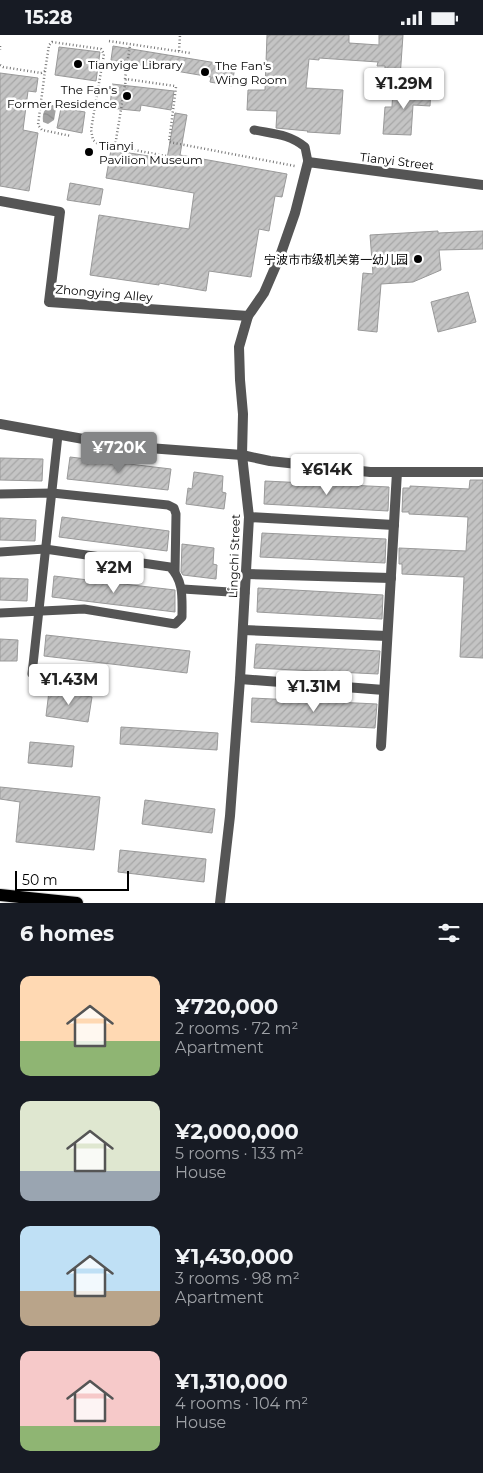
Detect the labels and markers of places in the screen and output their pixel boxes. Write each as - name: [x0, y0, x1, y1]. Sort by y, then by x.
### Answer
- place label: Tianyige Library: [88, 57, 183, 72]
- marker: Tianyige Library: [72, 58, 84, 70]
- place label: The Fan's Wing Room: [215, 58, 287, 87]
- marker: The Fan's Wing Room: [199, 66, 211, 78]
- pin: ¥1.29M: [363, 67, 445, 110]
- place label: The Fan's Former Residence: [7, 82, 117, 111]
- marker: The Fan's Former Residence: [121, 90, 133, 102]
- place label: Tianyi Pavilion Museum: [99, 138, 203, 167]
- marker: Tianyi Pavilion Museum: [83, 146, 95, 158]
- place label: 宁波市市级机关第一幼儿园: [264, 252, 408, 267]
- marker: 宁波市市级机关第一幼儿园: [412, 253, 424, 265]
- pin: ¥720K: [84, 431, 154, 474]
- pin: ¥614K: [292, 453, 362, 496]
- pin: ¥2M: [90, 551, 138, 594]
- pin: ¥1.43M: [28, 663, 110, 706]
- pin: ¥1.31M: [273, 671, 355, 713]

